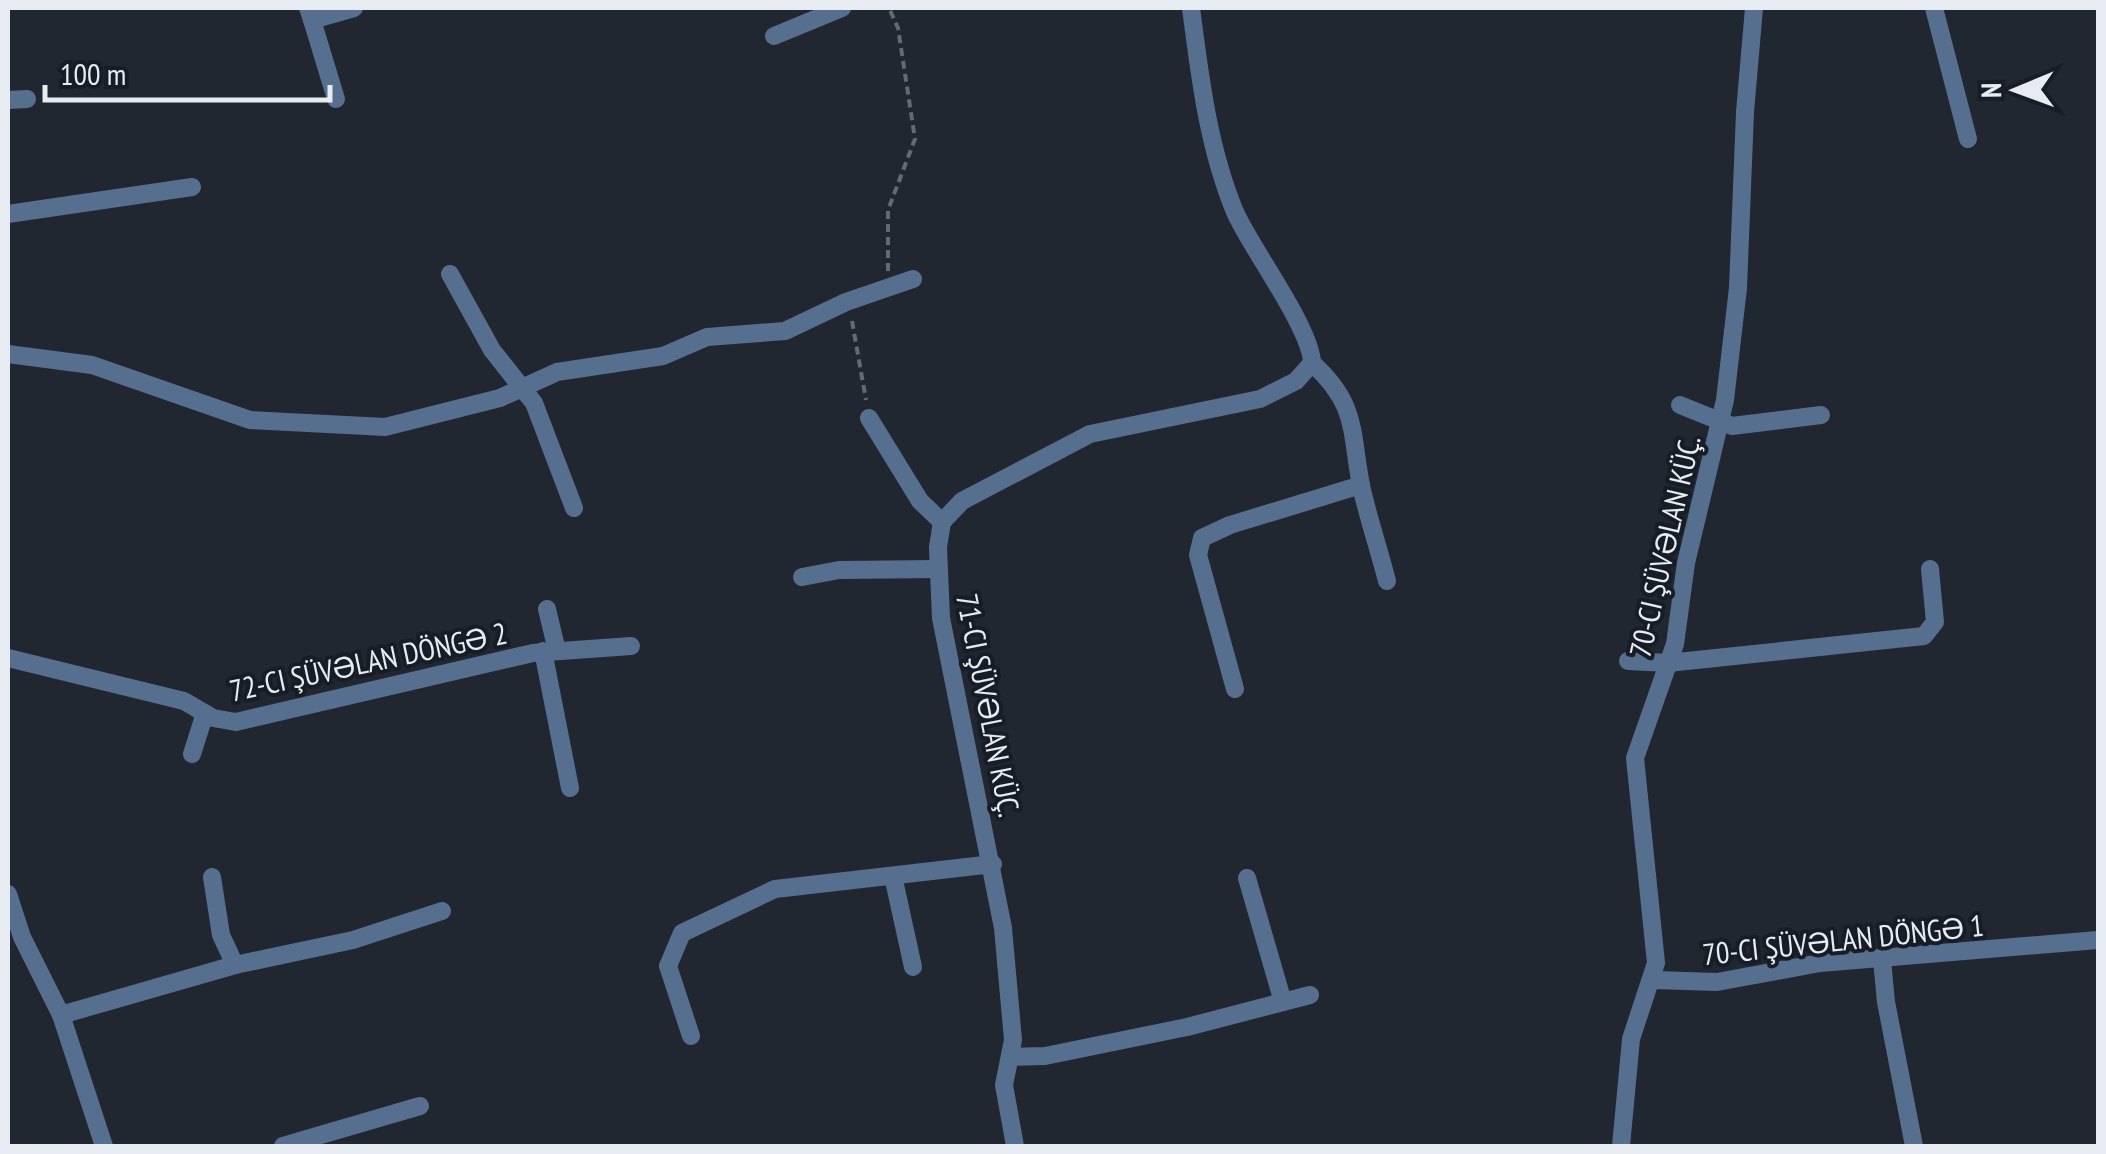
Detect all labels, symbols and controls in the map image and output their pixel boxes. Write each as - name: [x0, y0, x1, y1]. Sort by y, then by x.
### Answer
- scale bar: [45, 40, 330, 102]
- north arrow: [1966, 40, 2066, 140]
- text: 100 m: [60, 54, 126, 93]
- text: N: [1972, 83, 2009, 98]
- street label: 70-CI ŞÜVƏLAN KÜÇ.: [1620, 431, 1708, 661]
- street label: 71-CI ŞÜVƏLAN KÜÇ.: [948, 590, 1030, 820]
- street label: 72-CI ŞÜVƏLAN DÖNGƏ 2: [226, 613, 510, 709]
- street label: 70-CI ŞÜVƏLAN DÖNGƏ 1: [1700, 905, 1986, 973]

